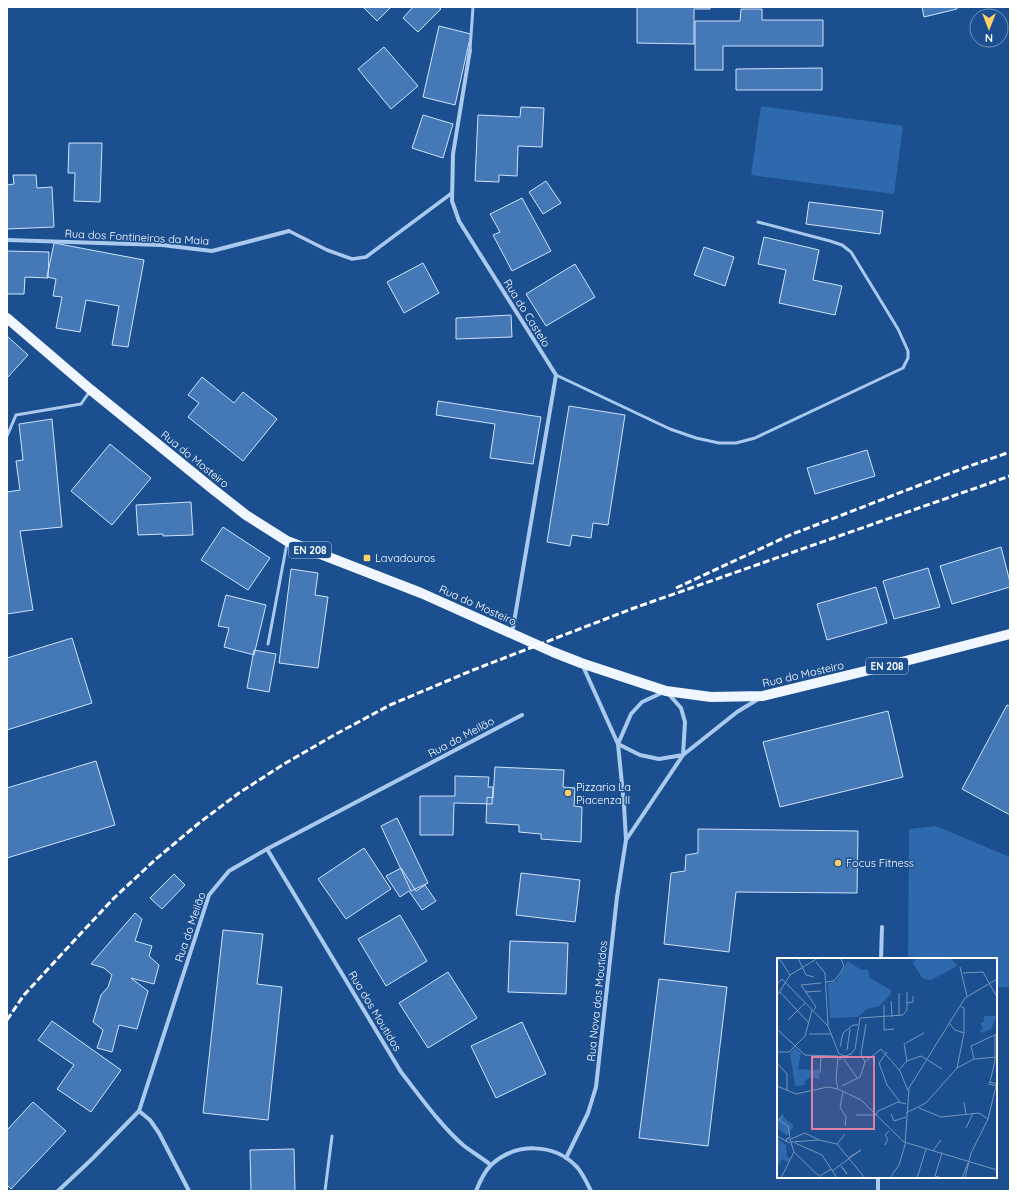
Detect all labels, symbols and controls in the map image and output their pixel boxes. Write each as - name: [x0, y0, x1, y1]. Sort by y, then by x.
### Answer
- north arrow: [969, 8, 1009, 48]
- text: N: [985, 31, 993, 45]
- street label: Rua dos Fontineiros da Maia: [64, 226, 210, 248]
- street label: Rua do Castelo: [501, 276, 554, 350]
- street label: Rua do Mosteiro: [158, 427, 232, 491]
- road number: EN 208: [289, 542, 331, 558]
- place label: Lavadouros: [375, 551, 435, 565]
- marker: Lavadouros: [362, 553, 372, 563]
- street label: Rua do Mosteiro: [437, 582, 519, 628]
- street label: Rua do Mosteiro: [761, 658, 845, 690]
- road number: EN 208: [866, 658, 908, 674]
- street label: Rua do Meilão: [425, 714, 497, 760]
- place label: Pizzaria La Piacenza II: [576, 780, 631, 807]
- marker: Pizzaria La Piacenza II: [563, 788, 573, 798]
- place label: Focus Fitness: [846, 856, 914, 870]
- marker: Focus Fitness: [833, 858, 843, 868]
- street label: Rua do Meilão: [171, 890, 209, 964]
- street label: Rua Nova dos Moutidos: [584, 940, 610, 1062]
- inset map: [777, 958, 997, 1178]
- street label: Rua dos Moutidos: [346, 968, 404, 1054]

